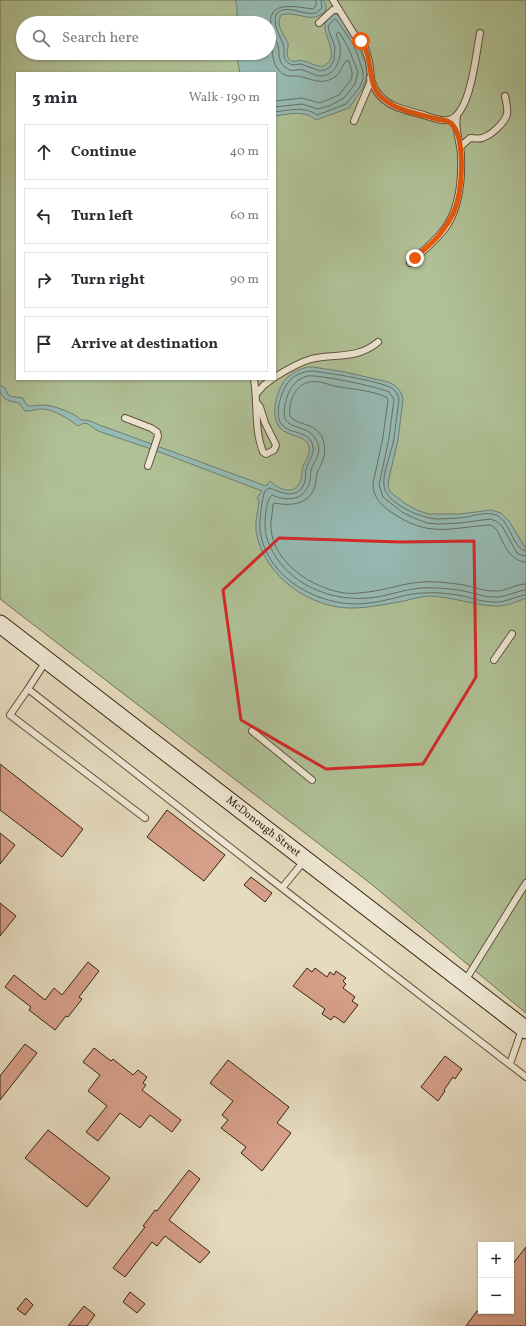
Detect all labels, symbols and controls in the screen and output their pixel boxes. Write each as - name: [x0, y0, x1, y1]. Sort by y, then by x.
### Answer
- search box: [16, 16, 276, 60]
- icon: search: [30, 27, 52, 49]
- text: Search here: [62, 28, 139, 49]
- route start: [352, 32, 370, 50]
- text: 3 min: [32, 87, 78, 110]
- text: Walk · 190 m: [189, 89, 260, 107]
- icon: ahead: [33, 141, 55, 163]
- text: Continue: [71, 142, 136, 163]
- text: 40 m: [230, 143, 259, 161]
- icon: left: [33, 205, 55, 227]
- text: Turn left: [71, 206, 133, 227]
- text: 60 m: [231, 207, 259, 225]
- route end: [406, 249, 424, 267]
- icon: right: [33, 269, 55, 291]
- text: Turn right: [71, 270, 145, 291]
- text: 90 m: [230, 271, 259, 289]
- icon: arrive: [33, 333, 55, 355]
- text: Arrive at destination: [71, 334, 218, 355]
- street label: McDonough Street: [223, 793, 303, 861]
- map controls: [478, 1242, 514, 1314]
- button: +: [478, 1242, 514, 1278]
- button: −: [478, 1278, 514, 1314]

